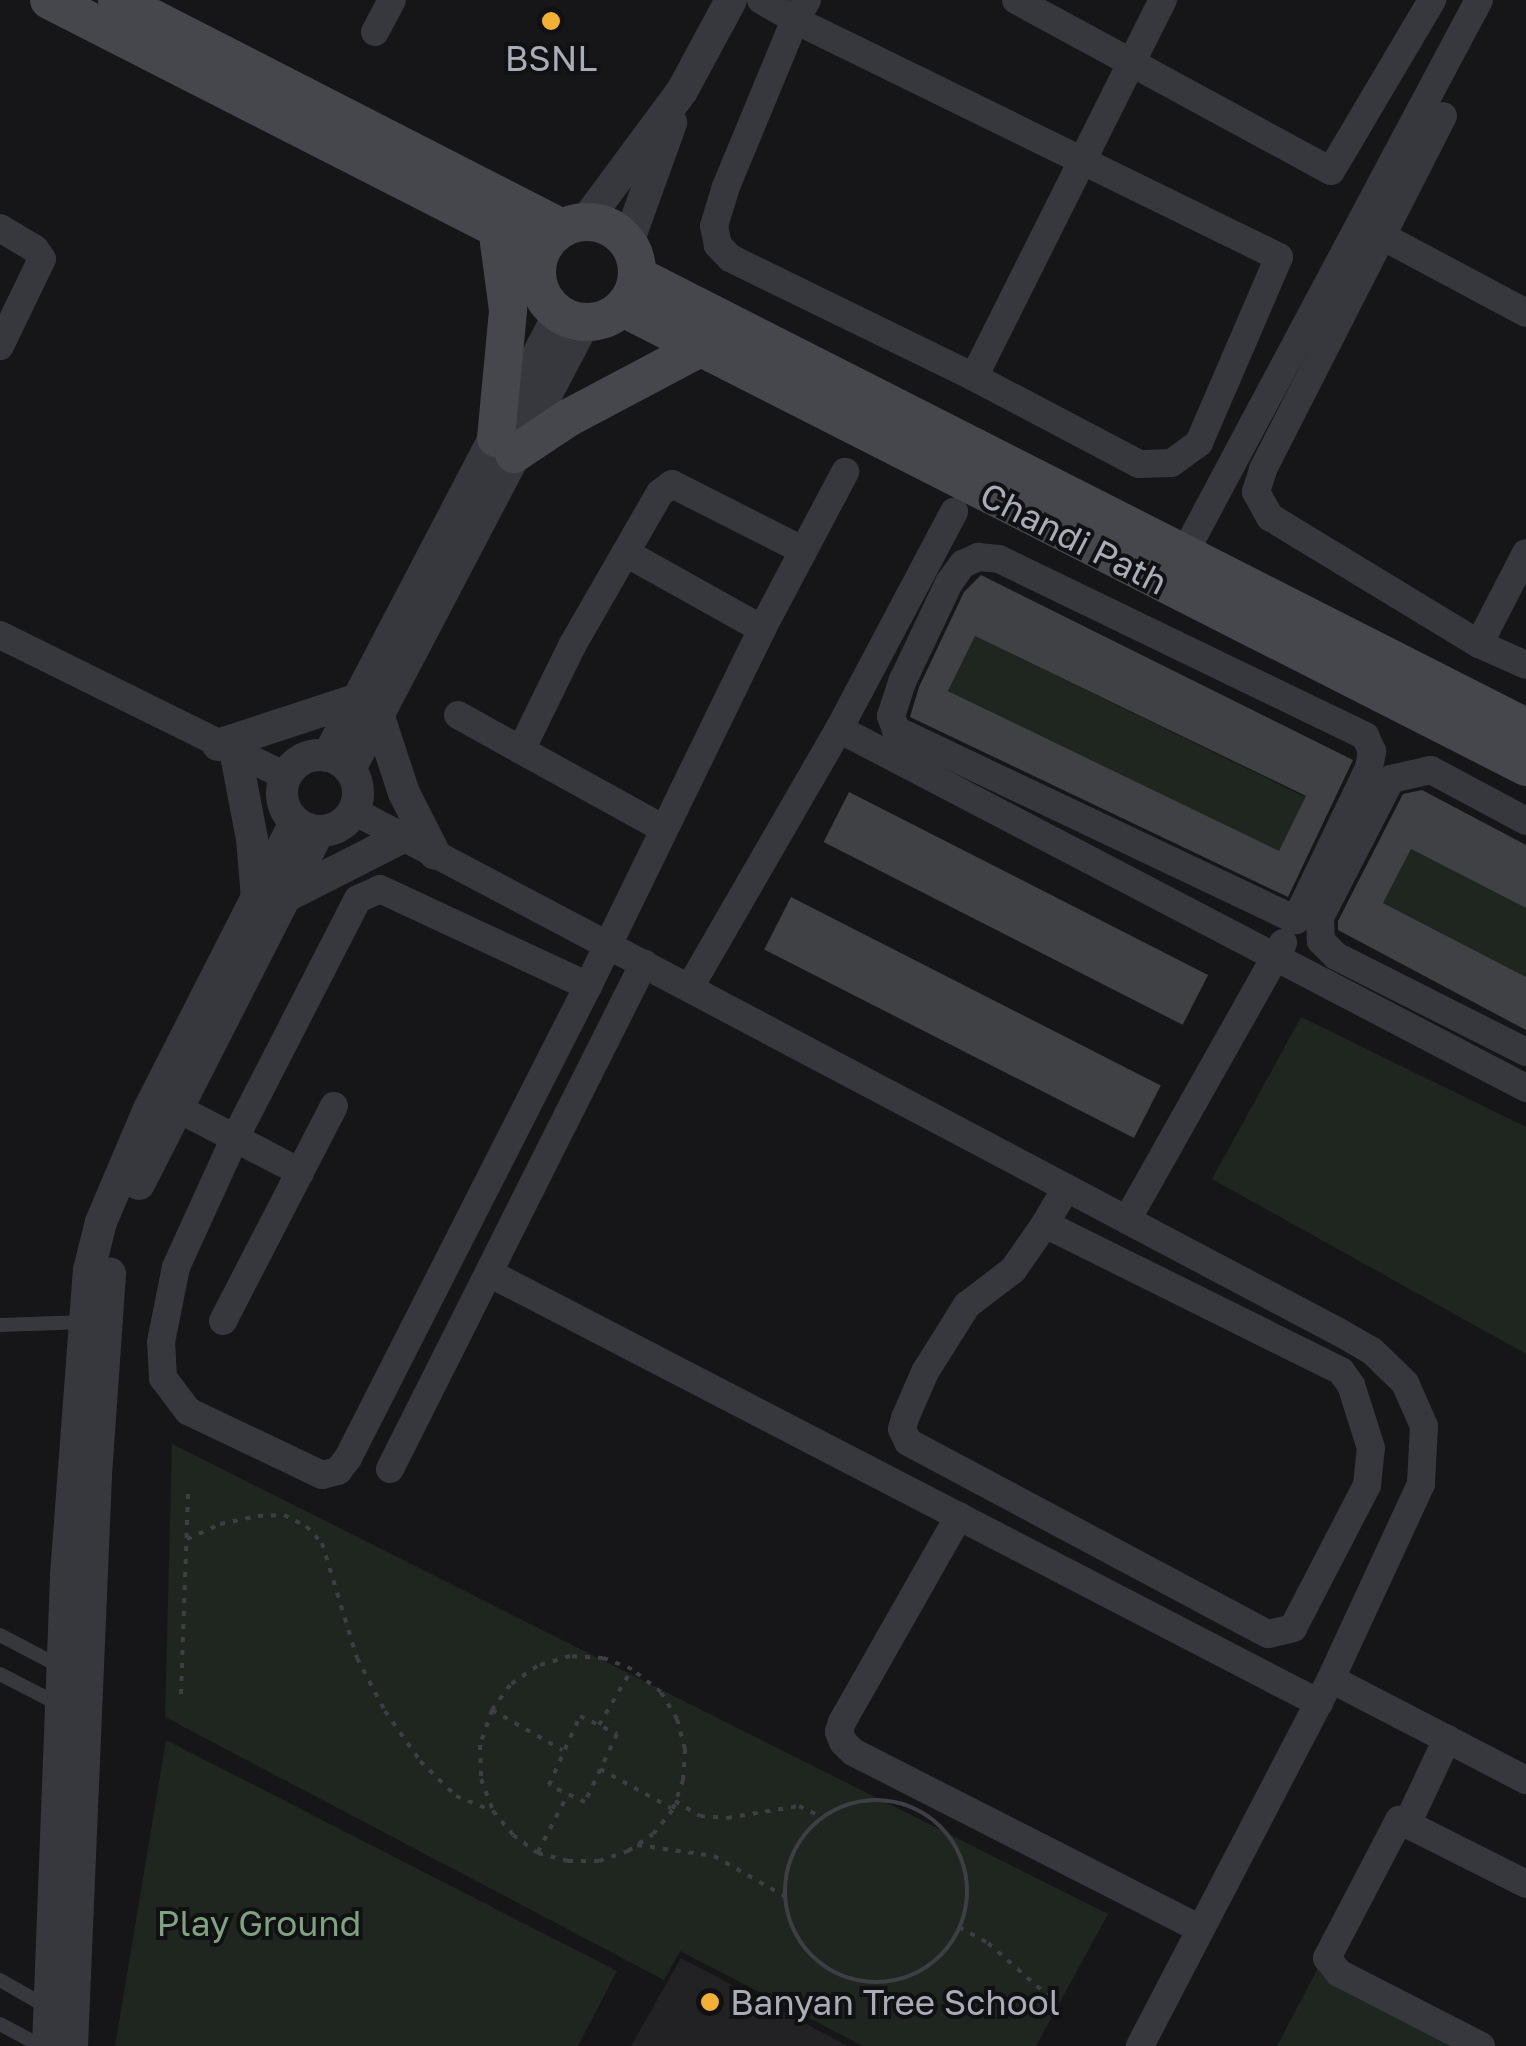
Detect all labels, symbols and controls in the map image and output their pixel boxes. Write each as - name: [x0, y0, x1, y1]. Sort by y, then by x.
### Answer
- marker: BSNL: [540, 10, 562, 32]
- place label: BSNL: [505, 37, 597, 79]
- street label: Chandi Path: [974, 473, 1174, 603]
- park label: Play Ground: [157, 1902, 361, 1944]
- place label: Banyan Tree School: [730, 1981, 1060, 2023]
- marker: Banyan Tree School: [699, 1991, 721, 2013]

